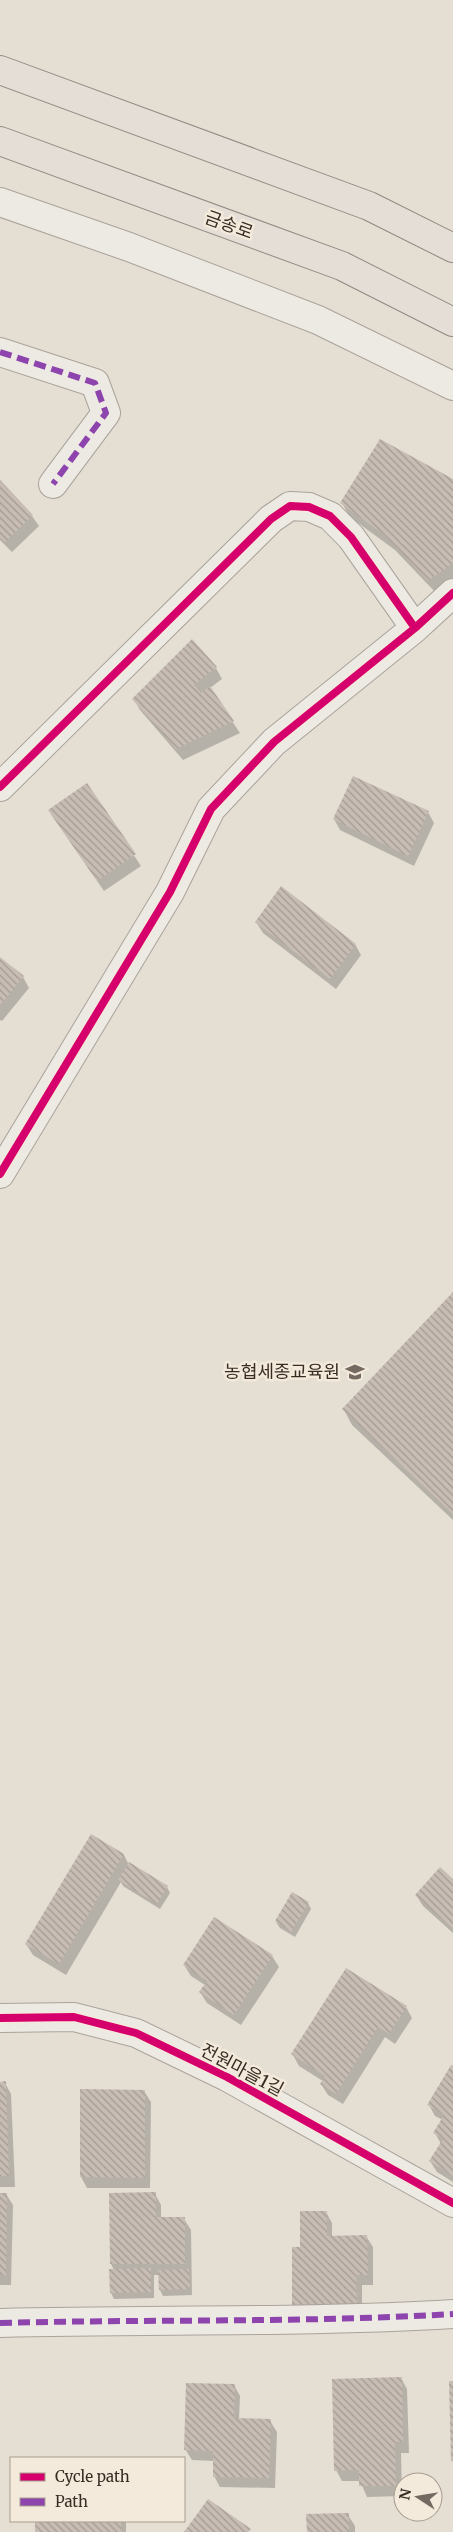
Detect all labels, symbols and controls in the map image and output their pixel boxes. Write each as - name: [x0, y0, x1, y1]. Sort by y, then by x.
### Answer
- street label: 금송로: [202, 205, 256, 244]
- place label: 농협세종교육원: [224, 1360, 340, 1383]
- school or university icon: 농협세종교육원: [344, 1361, 366, 1383]
- street label: 전원마을1길: [197, 2038, 288, 2101]
- legend: [10, 2457, 185, 2522]
- text: Cycle path: [55, 2467, 130, 2486]
- north arrow: [393, 2472, 443, 2522]
- text: N: [395, 2487, 415, 2502]
- text: Path: [55, 2492, 88, 2511]

